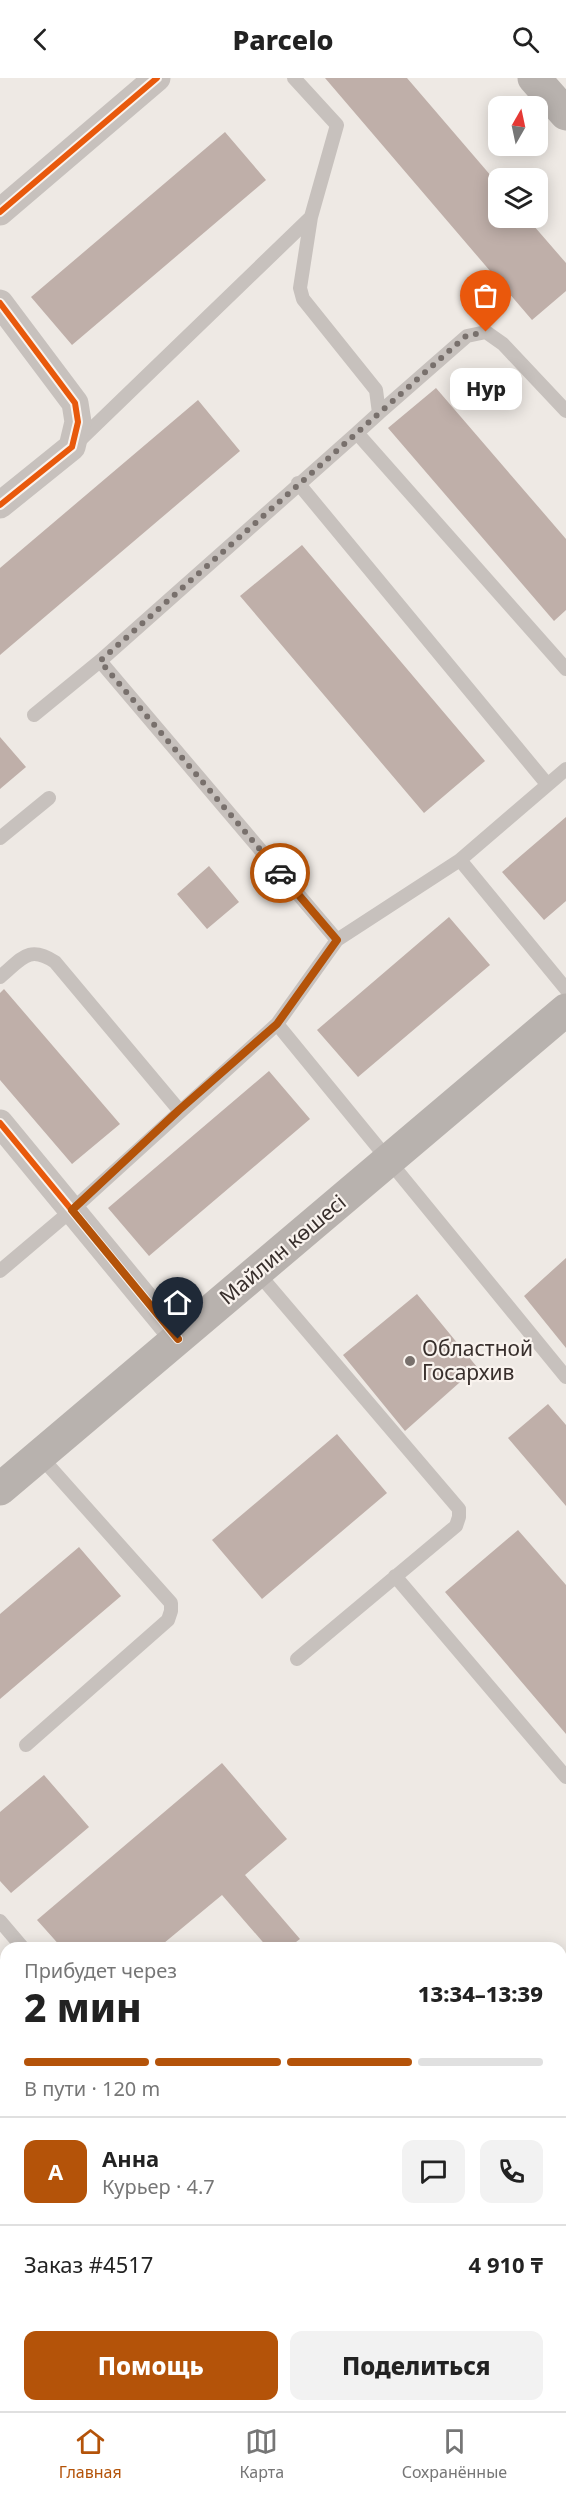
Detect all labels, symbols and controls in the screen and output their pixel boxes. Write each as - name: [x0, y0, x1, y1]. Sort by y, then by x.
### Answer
- text: Parcelo: [232, 21, 334, 58]
- icon: back: [24, 23, 57, 56]
- icon: search: [509, 23, 542, 56]
- north arrow: [488, 96, 548, 156]
- map controls: [488, 96, 548, 228]
- button: layers: [488, 168, 548, 228]
- pin: [460, 270, 511, 332]
- icon: bag: [469, 279, 502, 312]
- callout: Нур: [450, 368, 522, 410]
- text: Нур: [466, 375, 506, 402]
- courier: [250, 843, 310, 903]
- icon: car: [264, 857, 297, 890]
- street label: Майлин көшесі: [213, 1188, 352, 1310]
- pin: [152, 1277, 203, 1339]
- icon: home: [161, 1286, 194, 1319]
- place label: Областной Госархив: [422, 1334, 533, 1386]
- marker: Областной Госархив: [403, 1354, 417, 1368]
- text: Прибудет через: [24, 1957, 177, 1984]
- text: 13:34–13:39: [418, 1978, 543, 2008]
- text: 2 мин: [24, 1980, 142, 2033]
- text: В пути · 120 m: [24, 2075, 160, 2102]
- button: chat: [402, 2140, 465, 2203]
- button: phone: [480, 2140, 543, 2203]
- text: Анна: [102, 2143, 159, 2173]
- text: А: [48, 2156, 63, 2186]
- text: Курьер · 4.7: [102, 2173, 215, 2200]
- text: Заказ #4517: [24, 2249, 153, 2279]
- text: 4 910 ₸: [469, 2249, 543, 2279]
- button: Помощь: [24, 2331, 278, 2400]
- button: Поделиться: [290, 2331, 543, 2400]
- tab: Главная: [59, 2425, 122, 2483]
- tab: Карта: [239, 2425, 284, 2483]
- tab: Сохранённые: [402, 2425, 507, 2483]

